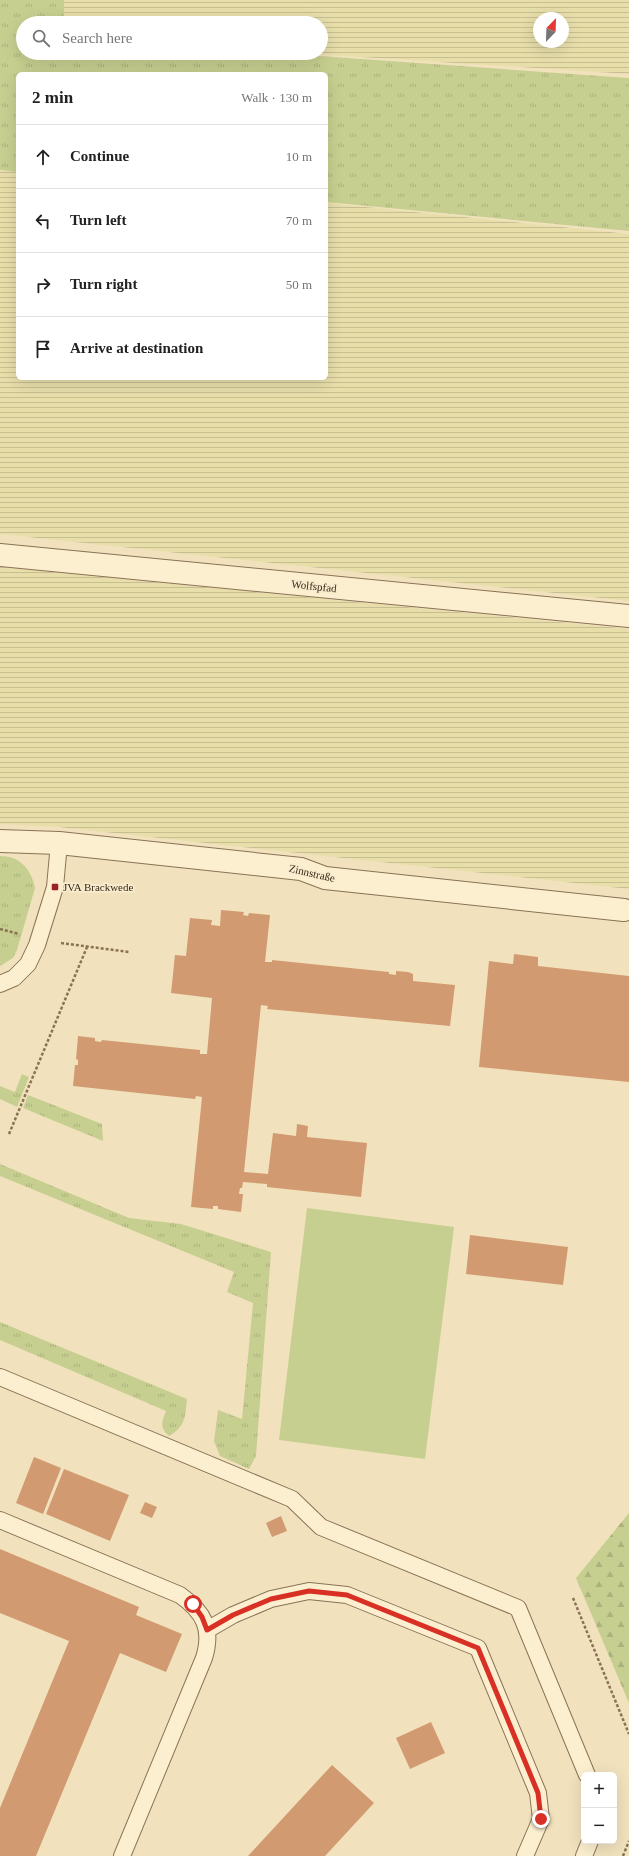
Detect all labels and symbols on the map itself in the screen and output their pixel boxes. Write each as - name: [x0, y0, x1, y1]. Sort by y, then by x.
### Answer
- north arrow: [533, 12, 569, 48]
- street label: Wolfspfad: [291, 578, 338, 594]
- street label: Zinnstraße: [288, 862, 336, 884]
- place label: JVA Brackwede: [63, 881, 133, 893]
- marker: JVA Brackwede: [50, 882, 60, 892]
- route start: [184, 1595, 202, 1613]
- route end: [532, 1810, 550, 1828]

